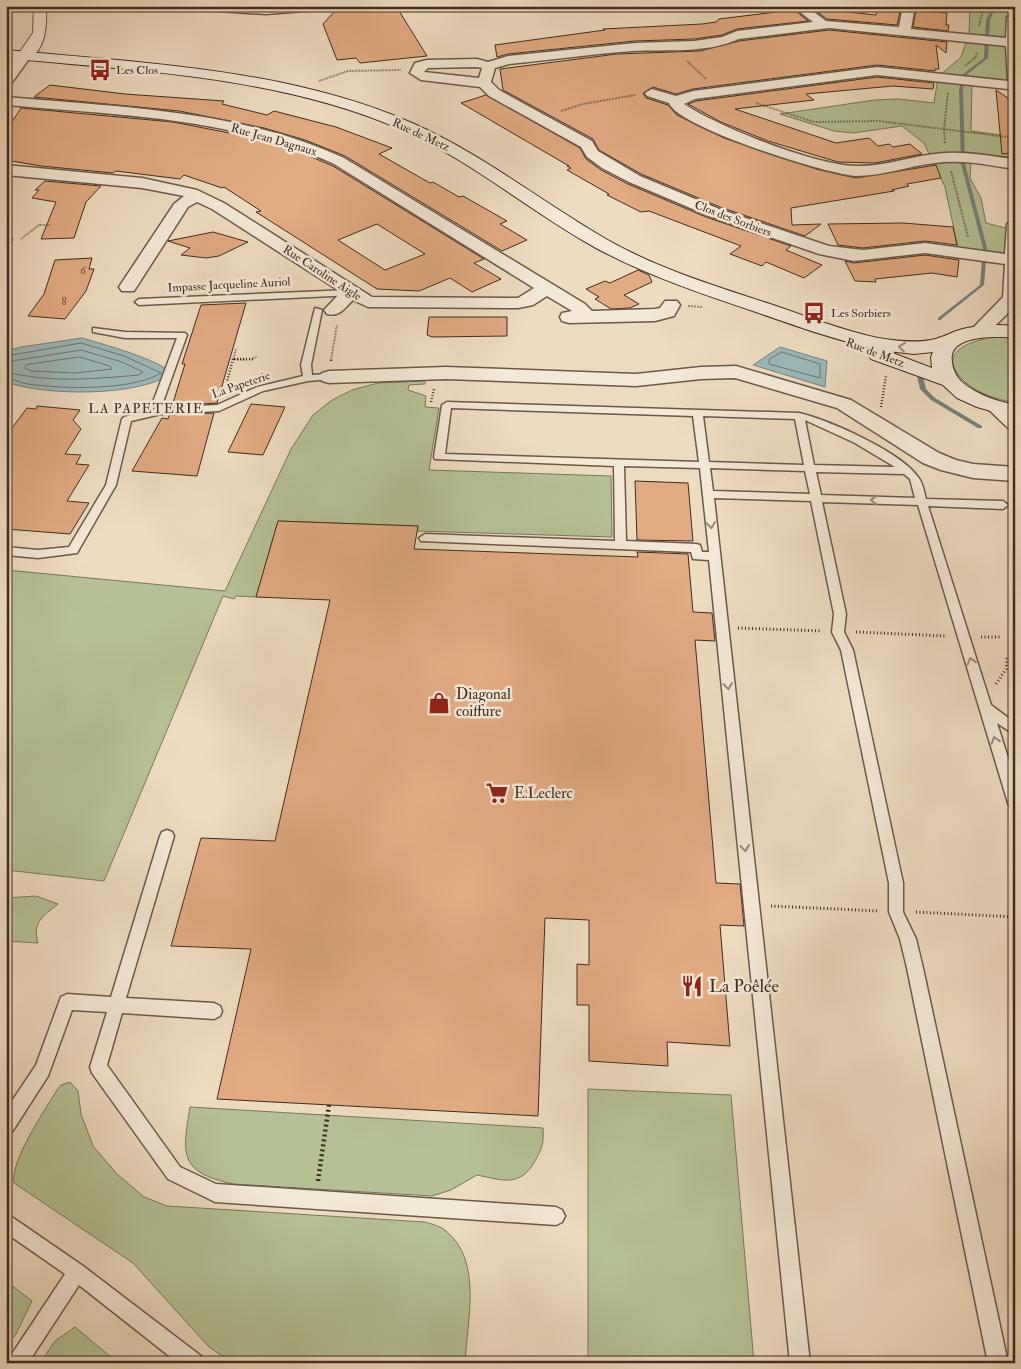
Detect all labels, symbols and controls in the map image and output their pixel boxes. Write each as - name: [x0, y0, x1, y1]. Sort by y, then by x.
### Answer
- bus stop icon: Les Clos: [87, 57, 113, 83]
- place label: Les Clos: [116, 63, 158, 78]
- street label: Rue de Metz: [390, 115, 452, 155]
- street label: Rue Jean Dagnaux: [229, 121, 319, 160]
- street label: Clos des Sorbiers: [692, 197, 774, 241]
- street label: Rue Caroline Aigle: [280, 242, 364, 304]
- house number: 6: [80, 264, 87, 277]
- street label: Impasse Jacqueline Auriol: [167, 274, 291, 296]
- house number: 8: [61, 295, 67, 308]
- bus stop icon: Les Sorbiers: [801, 300, 827, 326]
- place label: Les Sorbiers: [831, 306, 891, 321]
- street label: Rue de Metz: [843, 335, 907, 371]
- one-way arrow: [898, 342, 906, 353]
- street label: La Papeterie: [210, 368, 272, 402]
- district label: LA PAPETERIE: [88, 400, 204, 417]
- one-way arrow: [870, 494, 878, 505]
- one-way arrow: [705, 521, 716, 529]
- one-way arrow: [967, 658, 977, 666]
- one-way arrow: [722, 683, 733, 691]
- place label: Diagonal coiffure: [456, 685, 511, 721]
- shop icon: Diagonal coiffure: [426, 690, 452, 716]
- one-way arrow: [991, 736, 1001, 745]
- supermarket icon: E.Leclerc: [484, 780, 510, 806]
- place label: E.Leclerc: [514, 784, 573, 803]
- one-way arrow: [739, 844, 750, 852]
- restaurant icon: La Poêlée: [679, 973, 705, 999]
- place label: La Poêlée: [709, 975, 780, 998]

